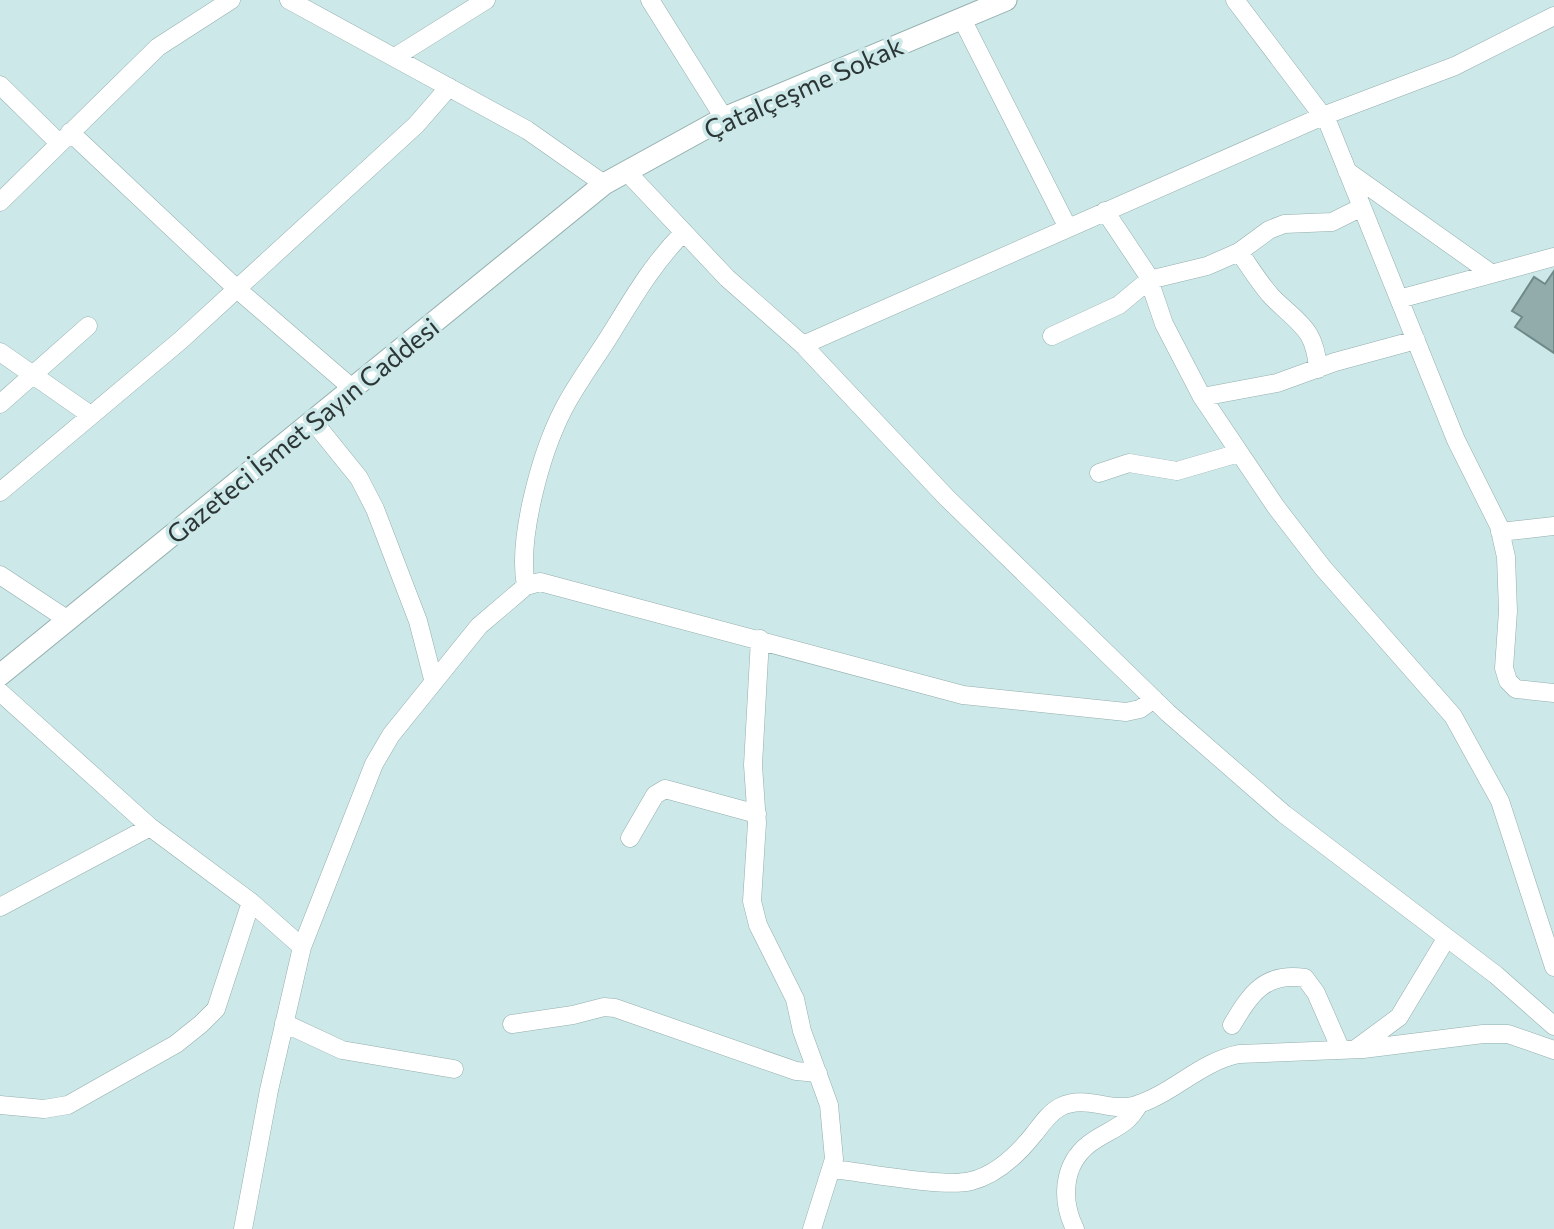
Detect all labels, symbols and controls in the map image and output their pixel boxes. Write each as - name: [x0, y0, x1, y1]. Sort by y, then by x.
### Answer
- street label: Çatalçeşme Sokak: [699, 29, 907, 145]
- street label: Gazeteci İsmet Sayın Caddesi: [160, 311, 444, 549]

